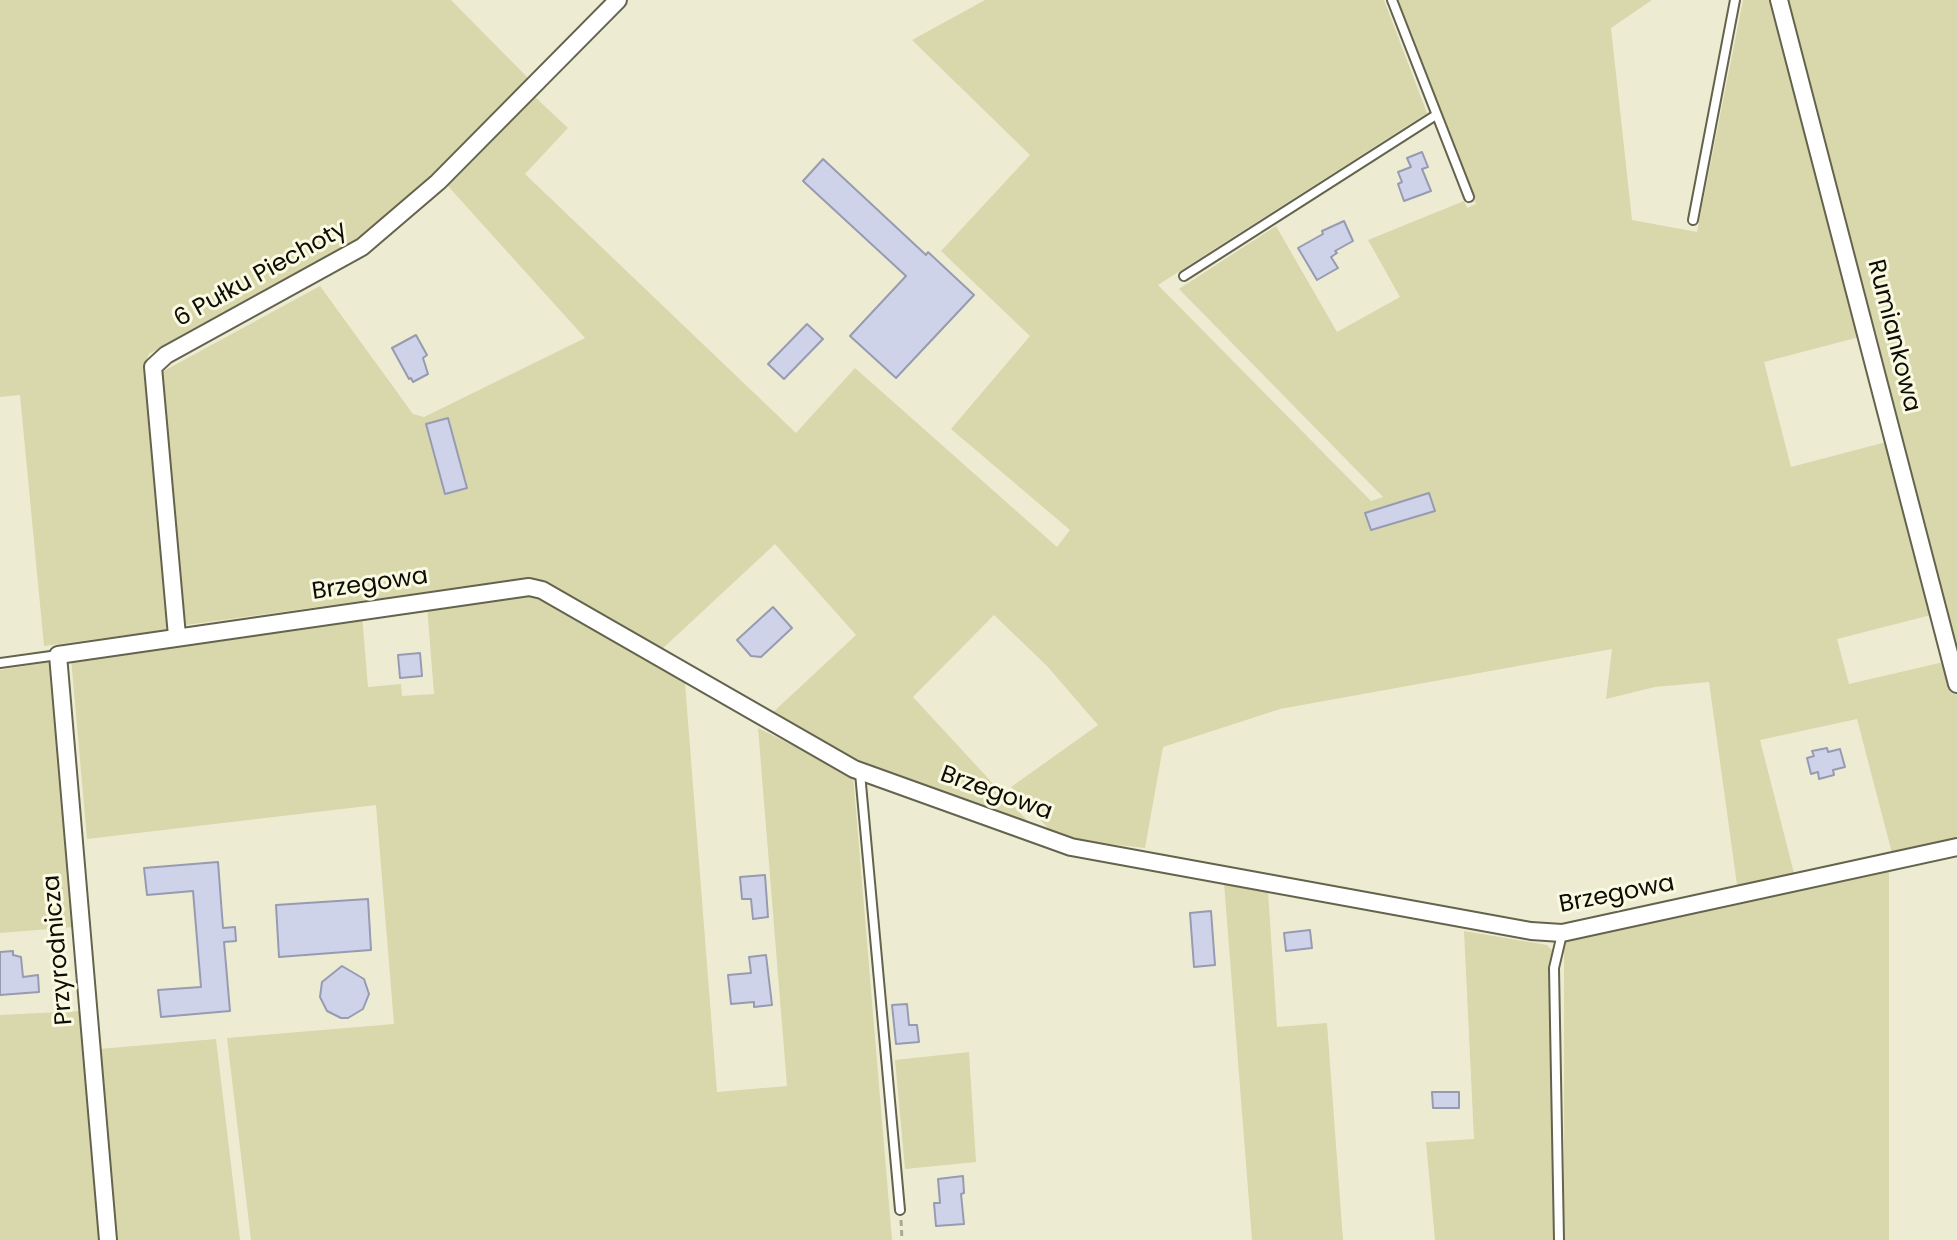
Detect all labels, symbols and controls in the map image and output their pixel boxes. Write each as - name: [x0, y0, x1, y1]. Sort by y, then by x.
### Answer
- street label: 6 Pułku Piechoty: [169, 216, 353, 334]
- street label: Rumiankowa: [1860, 257, 1926, 415]
- street label: Brzegowa: [310, 563, 430, 607]
- street label: Brzegowa: [936, 760, 1056, 828]
- street label: Brzegowa: [1557, 870, 1677, 920]
- street label: Przyrodnicza: [38, 874, 80, 1026]

